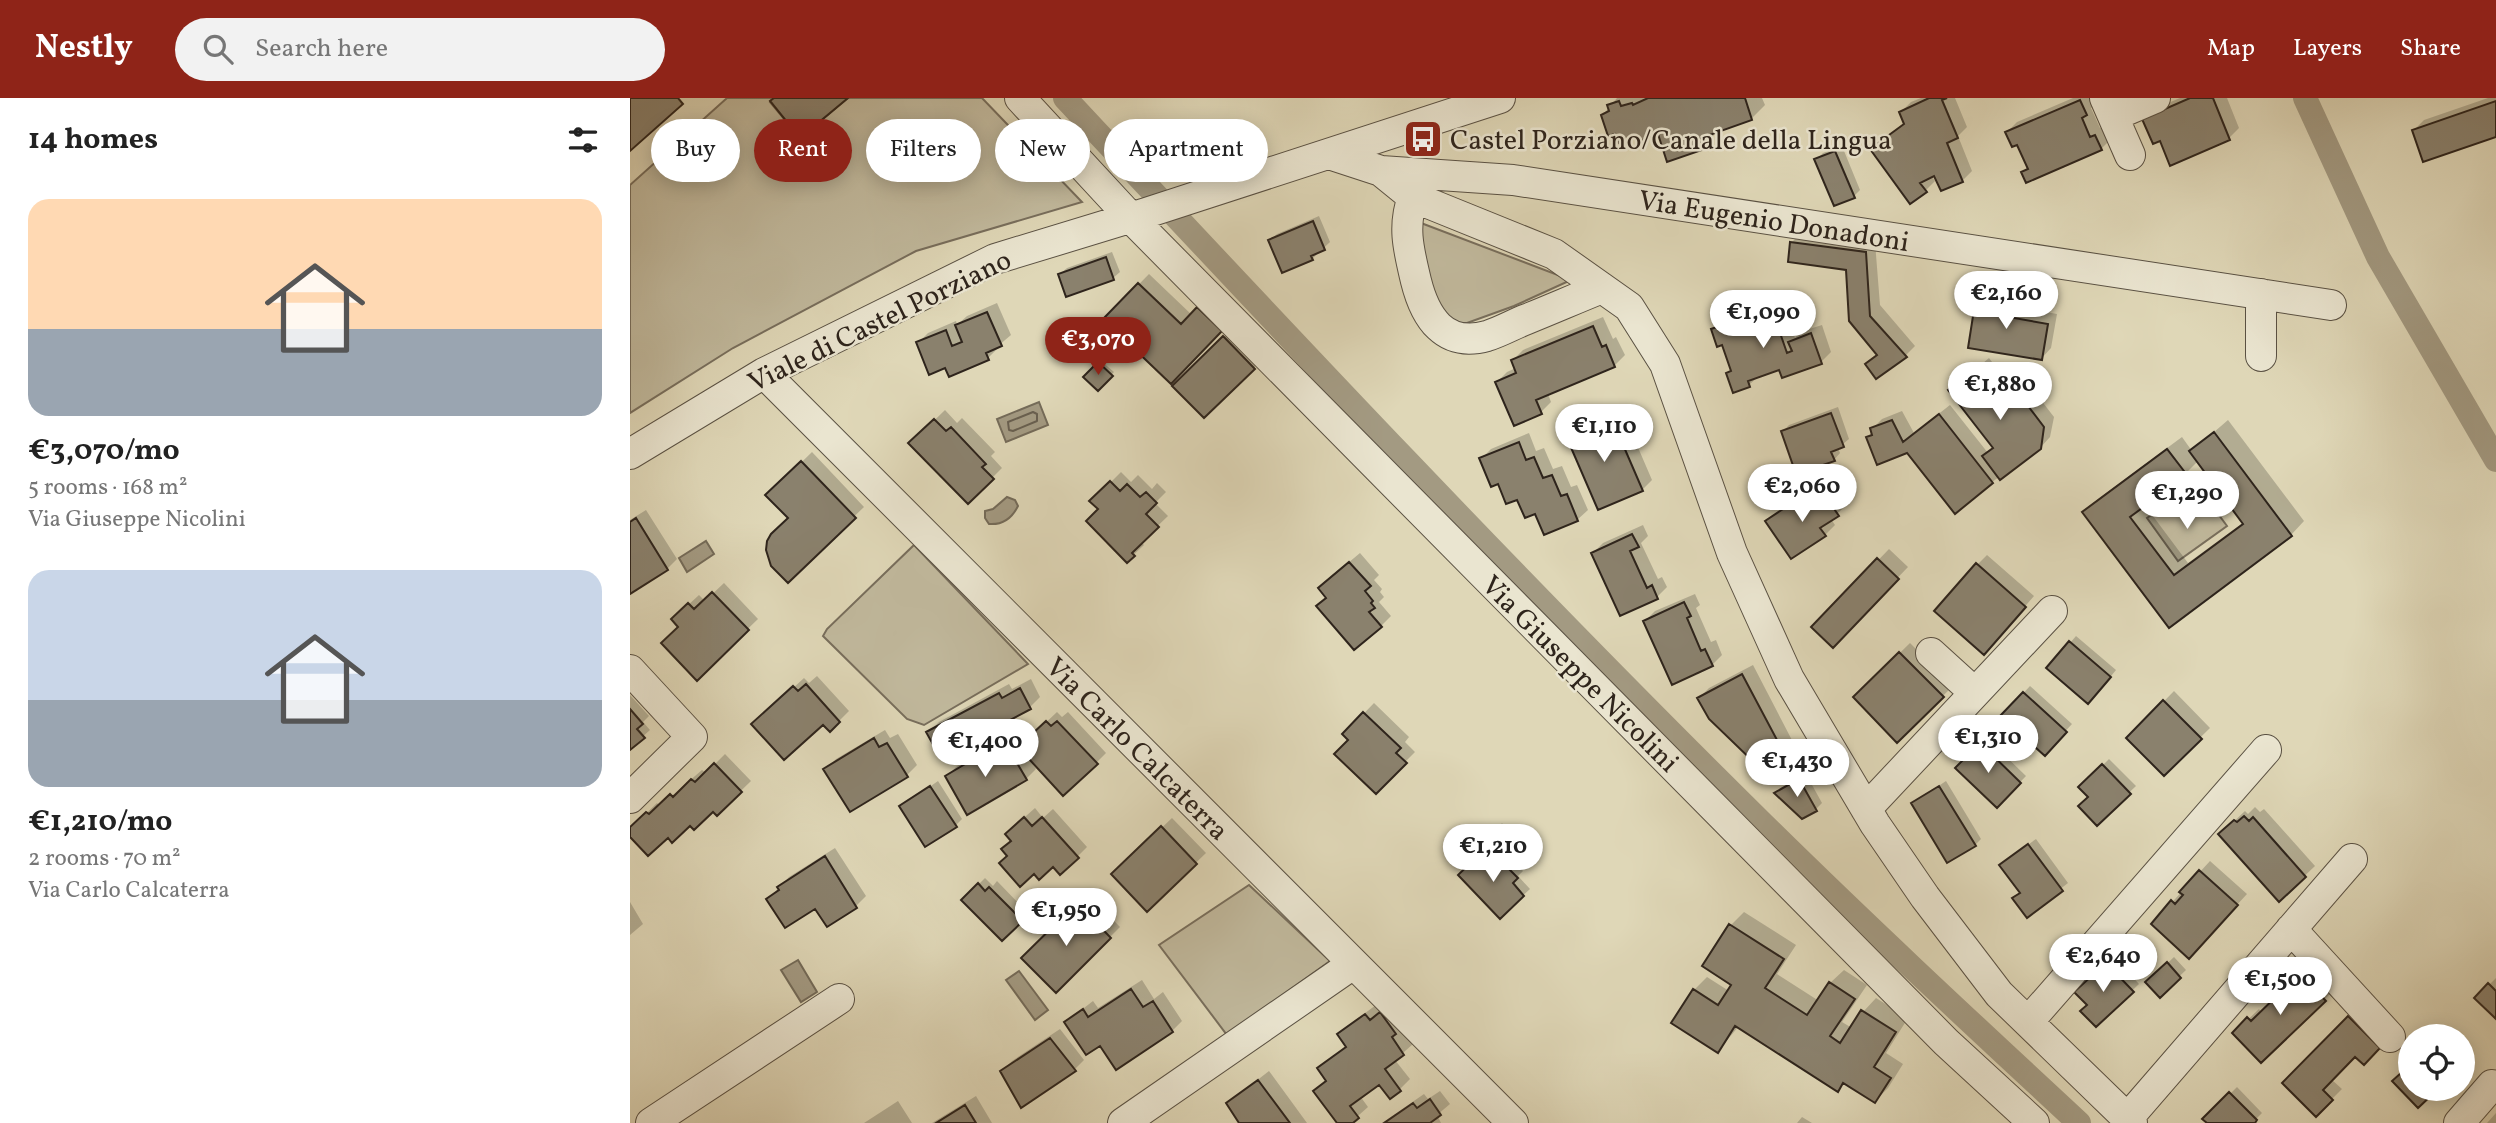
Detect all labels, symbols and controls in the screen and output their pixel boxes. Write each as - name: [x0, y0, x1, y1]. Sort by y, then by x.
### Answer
- search box: [175, 18, 665, 81]
- text: Nestly: [35, 26, 133, 72]
- icon: search: [199, 30, 237, 68]
- text: Search here: [255, 31, 388, 67]
- text: Map: [2207, 32, 2255, 66]
- text: Layers: [2293, 32, 2362, 66]
- text: Share: [2400, 32, 2461, 66]
- bus stop icon: Castel Porziano/Canale della Lingua: [1402, 118, 1444, 160]
- text: 14 homes: [28, 119, 158, 161]
- chip: Buy: [651, 119, 740, 182]
- chip: Rent: [754, 119, 852, 182]
- chip: Filters: [866, 119, 981, 182]
- chip: New: [995, 119, 1090, 182]
- chip: Apartment: [1104, 119, 1268, 182]
- icon: filters: [564, 121, 602, 159]
- place label: Castel Porziano/Canale della Lingua: [1450, 122, 1892, 161]
- street label: Via Eugenio Donadoni: [1636, 182, 1912, 263]
- street label: Viale di Castel Porziano: [742, 241, 1018, 403]
- icon: home: [252, 245, 378, 371]
- pin: €2,160: [1949, 272, 2063, 331]
- text: €2,160: [1970, 278, 2042, 310]
- pin: €1,090: [1706, 290, 1820, 350]
- text: €1,090: [1726, 297, 1800, 329]
- pin: €3,070: [1041, 317, 1155, 377]
- text: €3,070: [1061, 324, 1135, 356]
- pin: €1,880: [1943, 362, 2057, 422]
- text: €1,880: [1964, 369, 2036, 401]
- pin: €1,110: [1547, 404, 1661, 464]
- text: €1,110: [1571, 411, 1637, 443]
- text: €3,070/mo: [28, 430, 180, 472]
- pin: €2,060: [1745, 464, 1859, 524]
- text: €2,060: [1764, 471, 1840, 503]
- text: 5 rooms · 168 m²: [28, 472, 187, 504]
- pin: €1,290: [2130, 472, 2244, 531]
- text: €1,290: [2151, 478, 2223, 510]
- text: Via Giuseppe Nicolini: [28, 504, 246, 536]
- street label: Via Giuseppe Nicolini: [1472, 567, 1687, 782]
- icon: home: [252, 616, 378, 742]
- street label: Via Carlo Calcaterra: [1036, 649, 1237, 850]
- pin: €1,310: [1931, 716, 2045, 775]
- pin: €1,400: [928, 720, 1042, 779]
- text: €1,310: [1954, 722, 2022, 754]
- text: €1,400: [948, 726, 1022, 758]
- pin: €1,430: [1740, 740, 1854, 799]
- text: €1,430: [1761, 746, 1833, 778]
- text: €1,210/mo: [28, 801, 172, 843]
- pin: €1,210: [1436, 824, 1550, 884]
- text: €1,210: [1459, 831, 1527, 863]
- text: 2 rooms · 70 m²: [28, 843, 181, 875]
- text: Via Carlo Calcaterra: [28, 875, 230, 907]
- pin: €1,950: [1009, 888, 1123, 948]
- text: €1,950: [1031, 895, 1101, 927]
- pin: €2,640: [2046, 934, 2160, 994]
- text: €2,640: [2065, 941, 2141, 973]
- pin: €1,500: [2223, 958, 2337, 1017]
- text: €1,500: [2244, 964, 2316, 996]
- map controls: [2398, 1024, 2475, 1101]
- button: locate: [2398, 1024, 2475, 1101]

